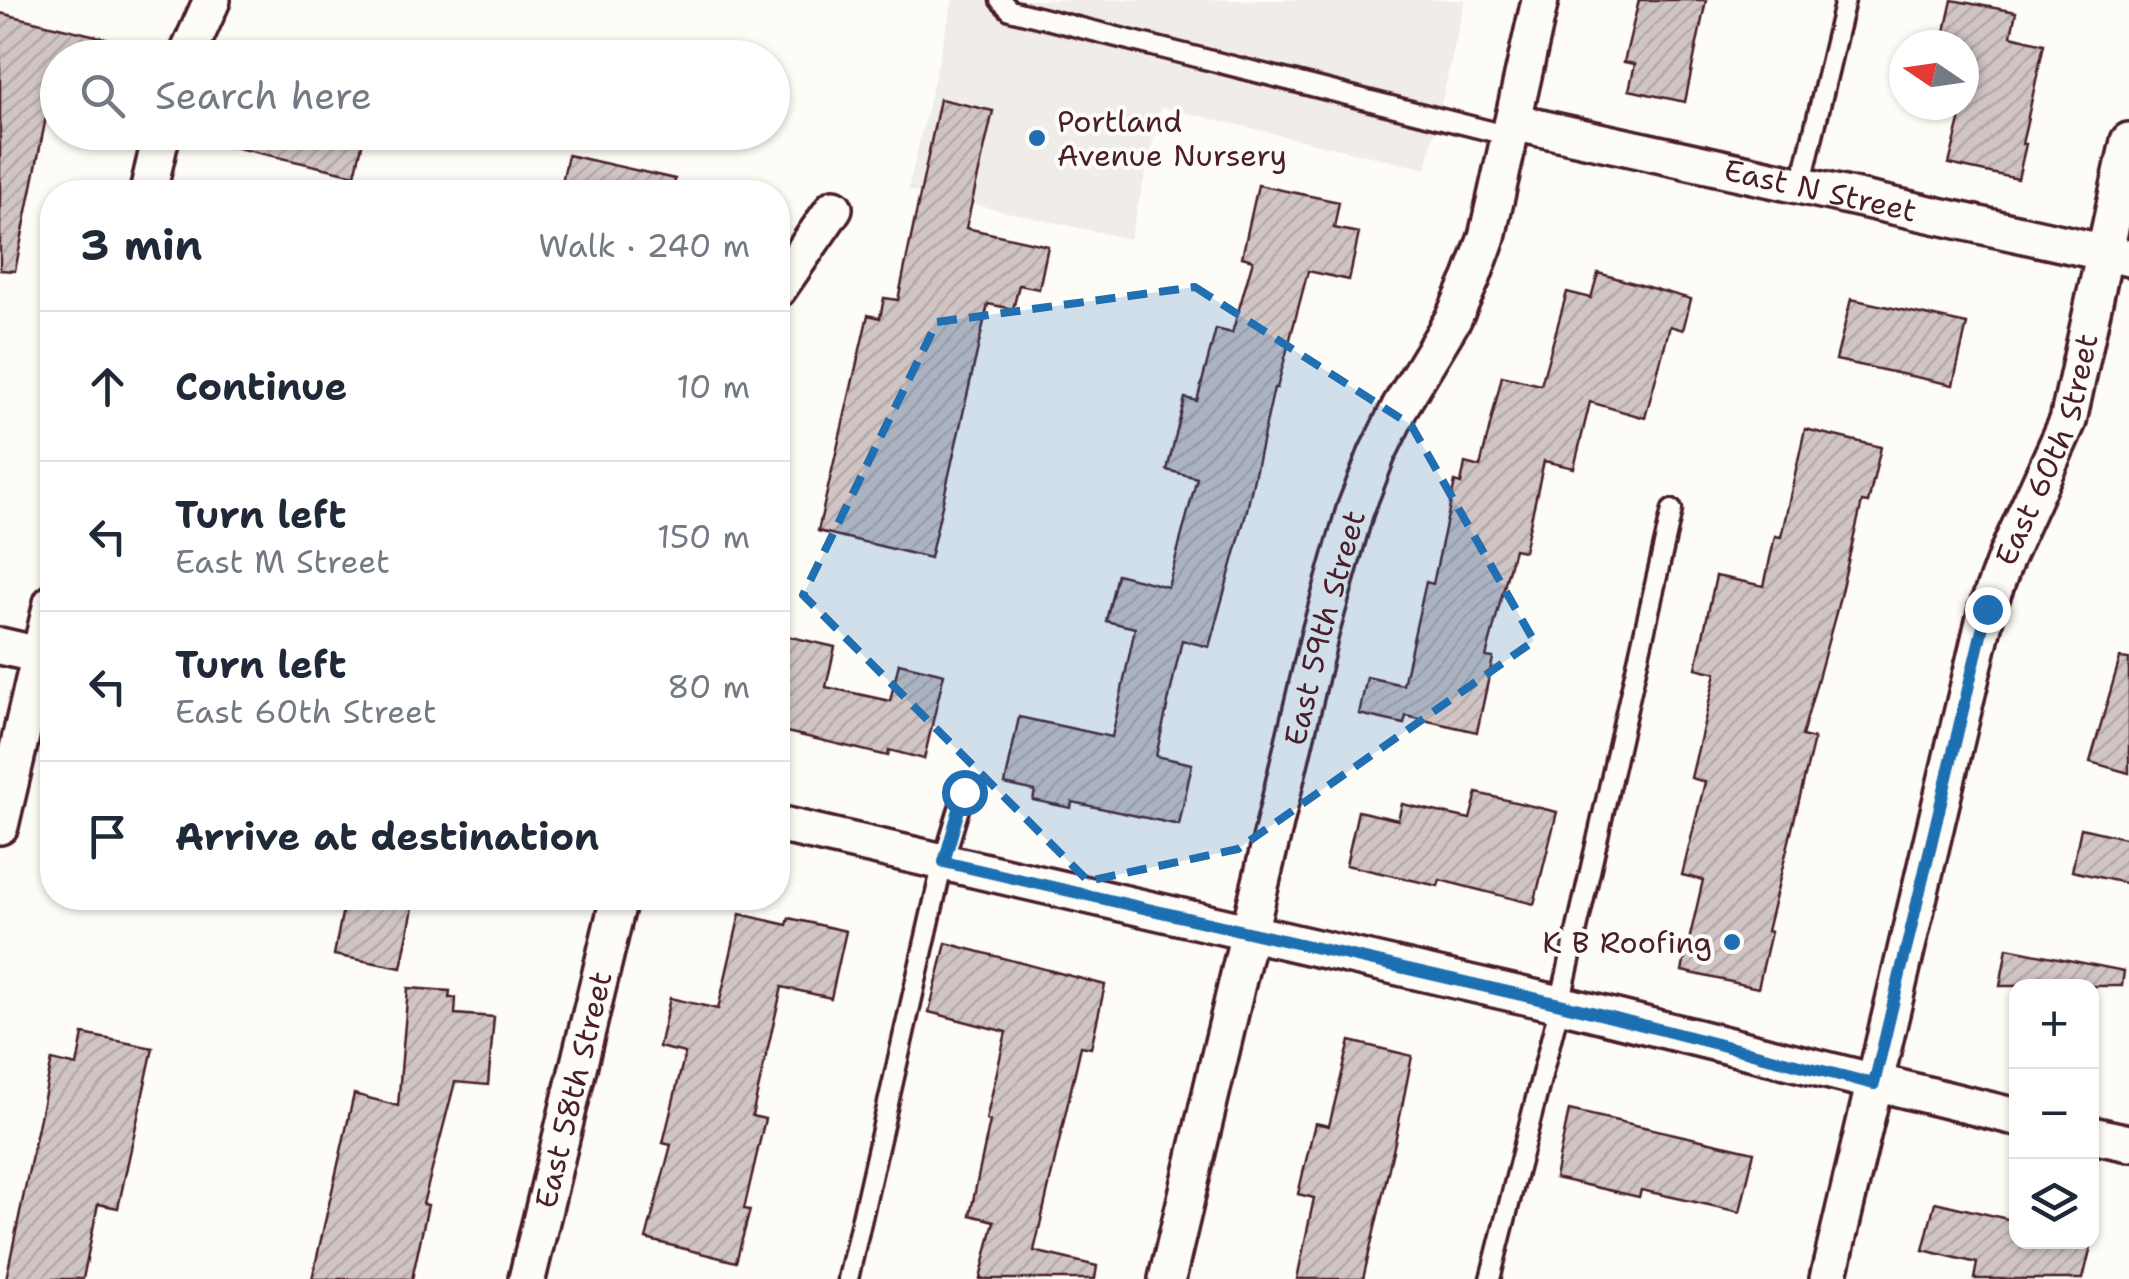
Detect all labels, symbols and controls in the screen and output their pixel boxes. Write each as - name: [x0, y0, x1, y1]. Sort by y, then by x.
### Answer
- north arrow: [1889, 30, 1979, 120]
- search box: [40, 40, 790, 150]
- icon: search: [75, 68, 130, 123]
- text: Search here: [155, 70, 372, 121]
- place label: Portland Avenue Nursery: [1057, 101, 1287, 176]
- marker: Portland Avenue Nursery: [1026, 127, 1048, 149]
- street label: East N Street: [1721, 149, 1921, 231]
- text: 3 min: [80, 217, 202, 273]
- text: Walk · 240 m: [538, 224, 750, 267]
- street label: East 60th Street: [1985, 329, 2107, 572]
- icon: ahead: [80, 359, 135, 414]
- text: Continue: [175, 361, 347, 412]
- text: 10 m: [677, 365, 750, 408]
- text: Turn left: [175, 489, 347, 540]
- street label: East 59th Street: [1274, 505, 1374, 749]
- icon: left: [80, 509, 135, 564]
- text: 150 m: [657, 515, 750, 558]
- text: East M Street: [175, 540, 390, 583]
- route end: [1965, 587, 2011, 633]
- text: Turn left: [175, 639, 347, 690]
- icon: left: [80, 659, 135, 714]
- text: 80 m: [667, 665, 750, 708]
- text: East 60th Street: [175, 690, 437, 733]
- route start: [942, 770, 988, 816]
- icon: arrive: [80, 809, 135, 864]
- text: Arrive at destination: [175, 811, 599, 862]
- place label: K B Roofing: [1542, 922, 1712, 963]
- marker: K B Roofing: [1721, 931, 1743, 953]
- street label: East 58th Street: [524, 967, 621, 1212]
- map controls: [2009, 979, 2099, 1249]
- button: +: [2009, 979, 2099, 1069]
- button: −: [2009, 1069, 2099, 1159]
- button: layers: [2009, 1159, 2099, 1249]

